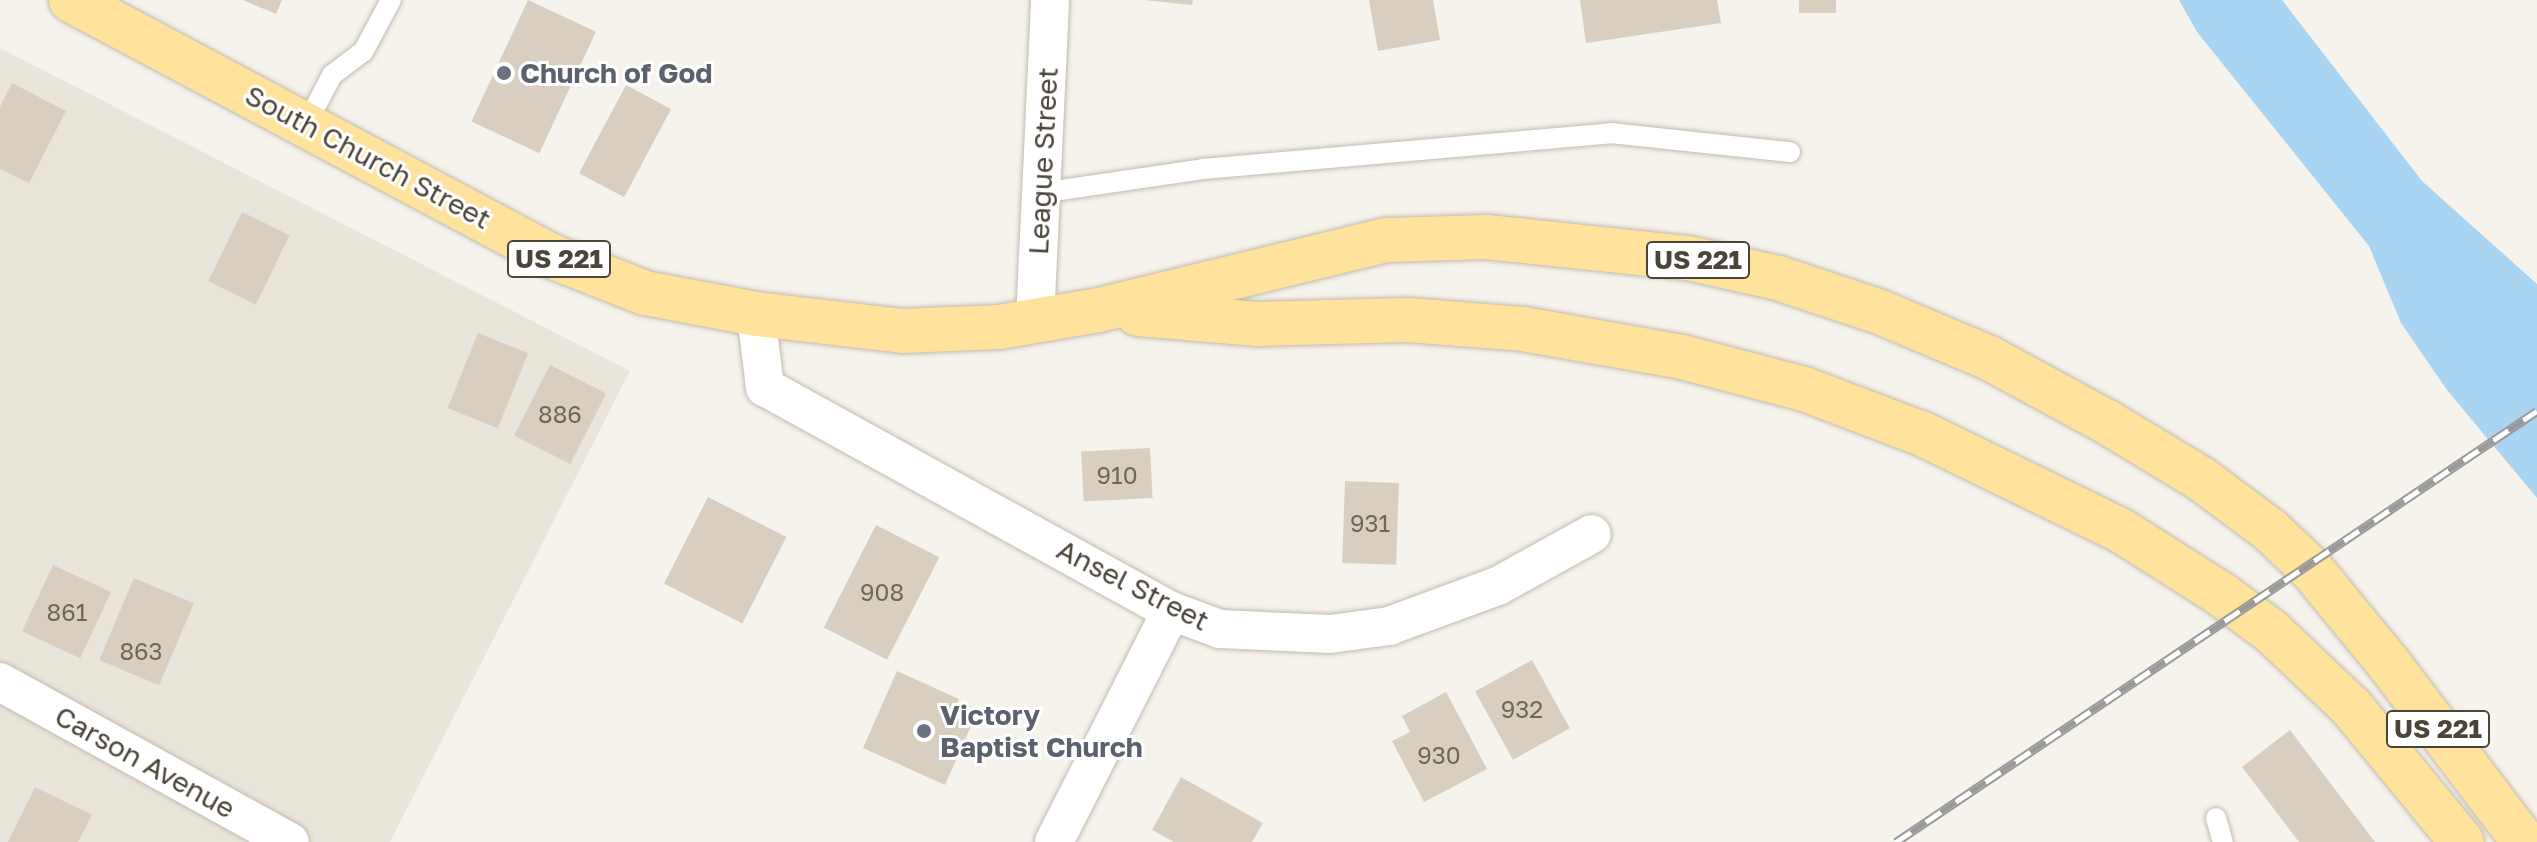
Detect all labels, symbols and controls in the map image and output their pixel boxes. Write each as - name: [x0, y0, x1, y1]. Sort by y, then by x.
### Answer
- place label: Church of God: [520, 56, 712, 90]
- marker: Church of God: [495, 64, 513, 82]
- street label: League Street: [1021, 66, 1065, 256]
- street label: South Church Street: [239, 78, 497, 236]
- road number: US 221: [505, 237, 613, 281]
- road number: US 221: [1644, 238, 1752, 282]
- house number: 886: [538, 400, 582, 428]
- house number: 910: [1096, 461, 1138, 489]
- house number: 931: [1350, 509, 1390, 537]
- street label: Ansel Street: [1051, 532, 1215, 638]
- house number: 908: [860, 578, 904, 606]
- house number: 861: [47, 598, 87, 626]
- house number: 863: [119, 637, 163, 665]
- house number: 932: [1501, 695, 1543, 723]
- place label: Victory Baptist Church: [940, 698, 1143, 764]
- street label: Carson Avenue: [49, 699, 241, 825]
- road number: US 221: [2384, 707, 2492, 751]
- marker: Victory Baptist Church: [915, 722, 933, 740]
- house number: 930: [1417, 741, 1461, 769]

